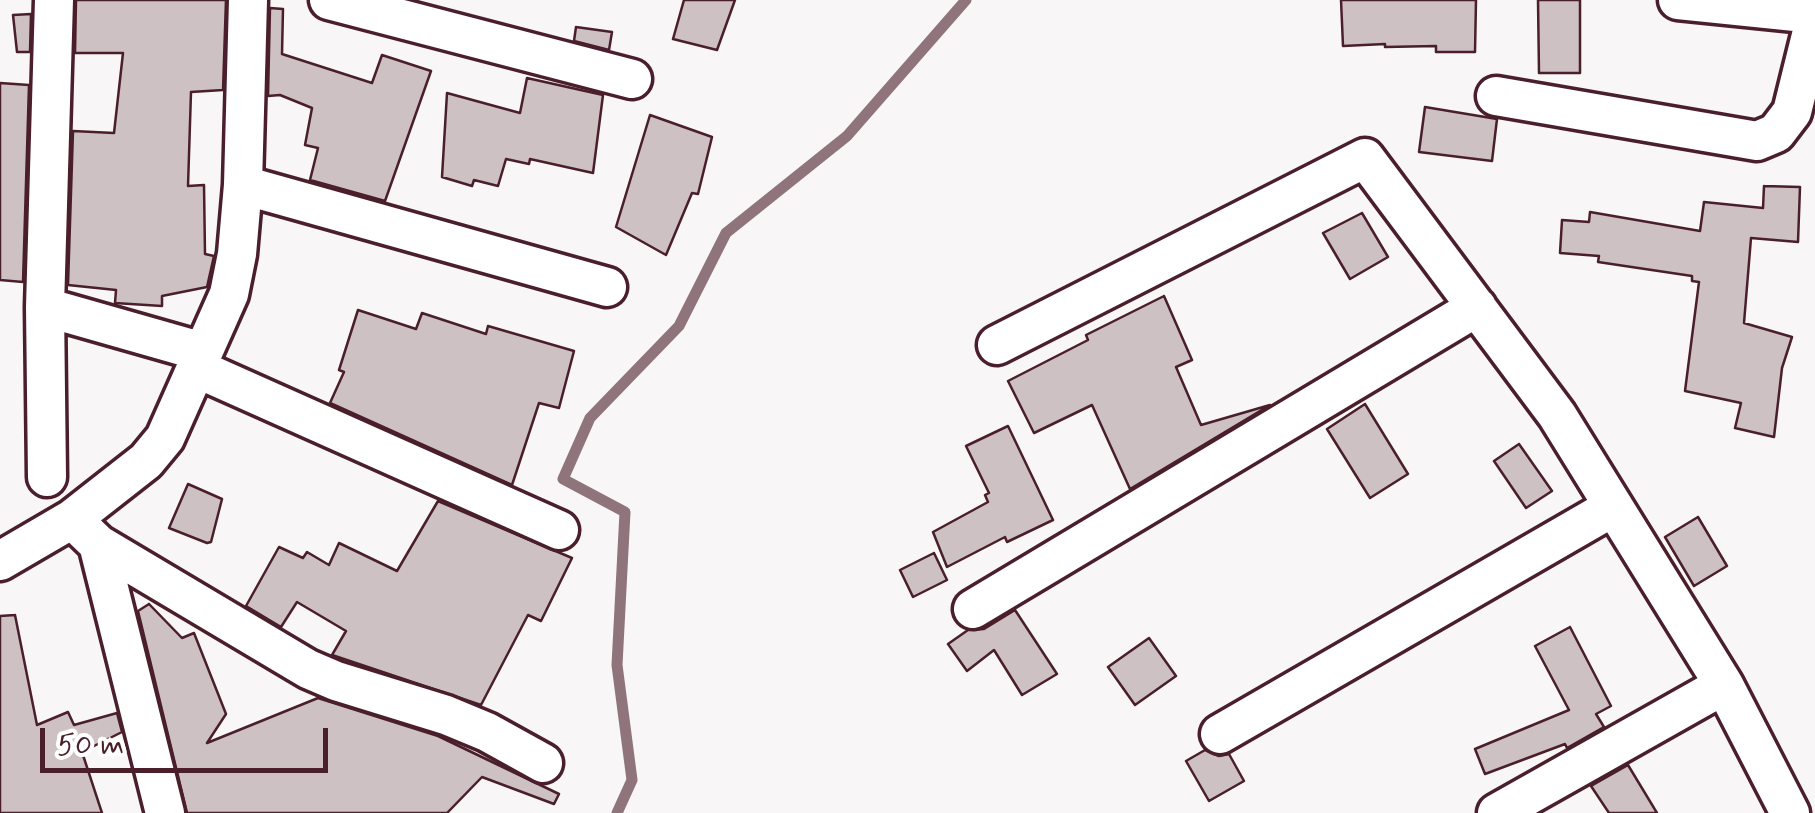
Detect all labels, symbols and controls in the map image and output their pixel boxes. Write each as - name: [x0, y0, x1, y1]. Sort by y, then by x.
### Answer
- scale bar: [45, 708, 332, 770]
- text: 50 m: [57, 726, 124, 765]

